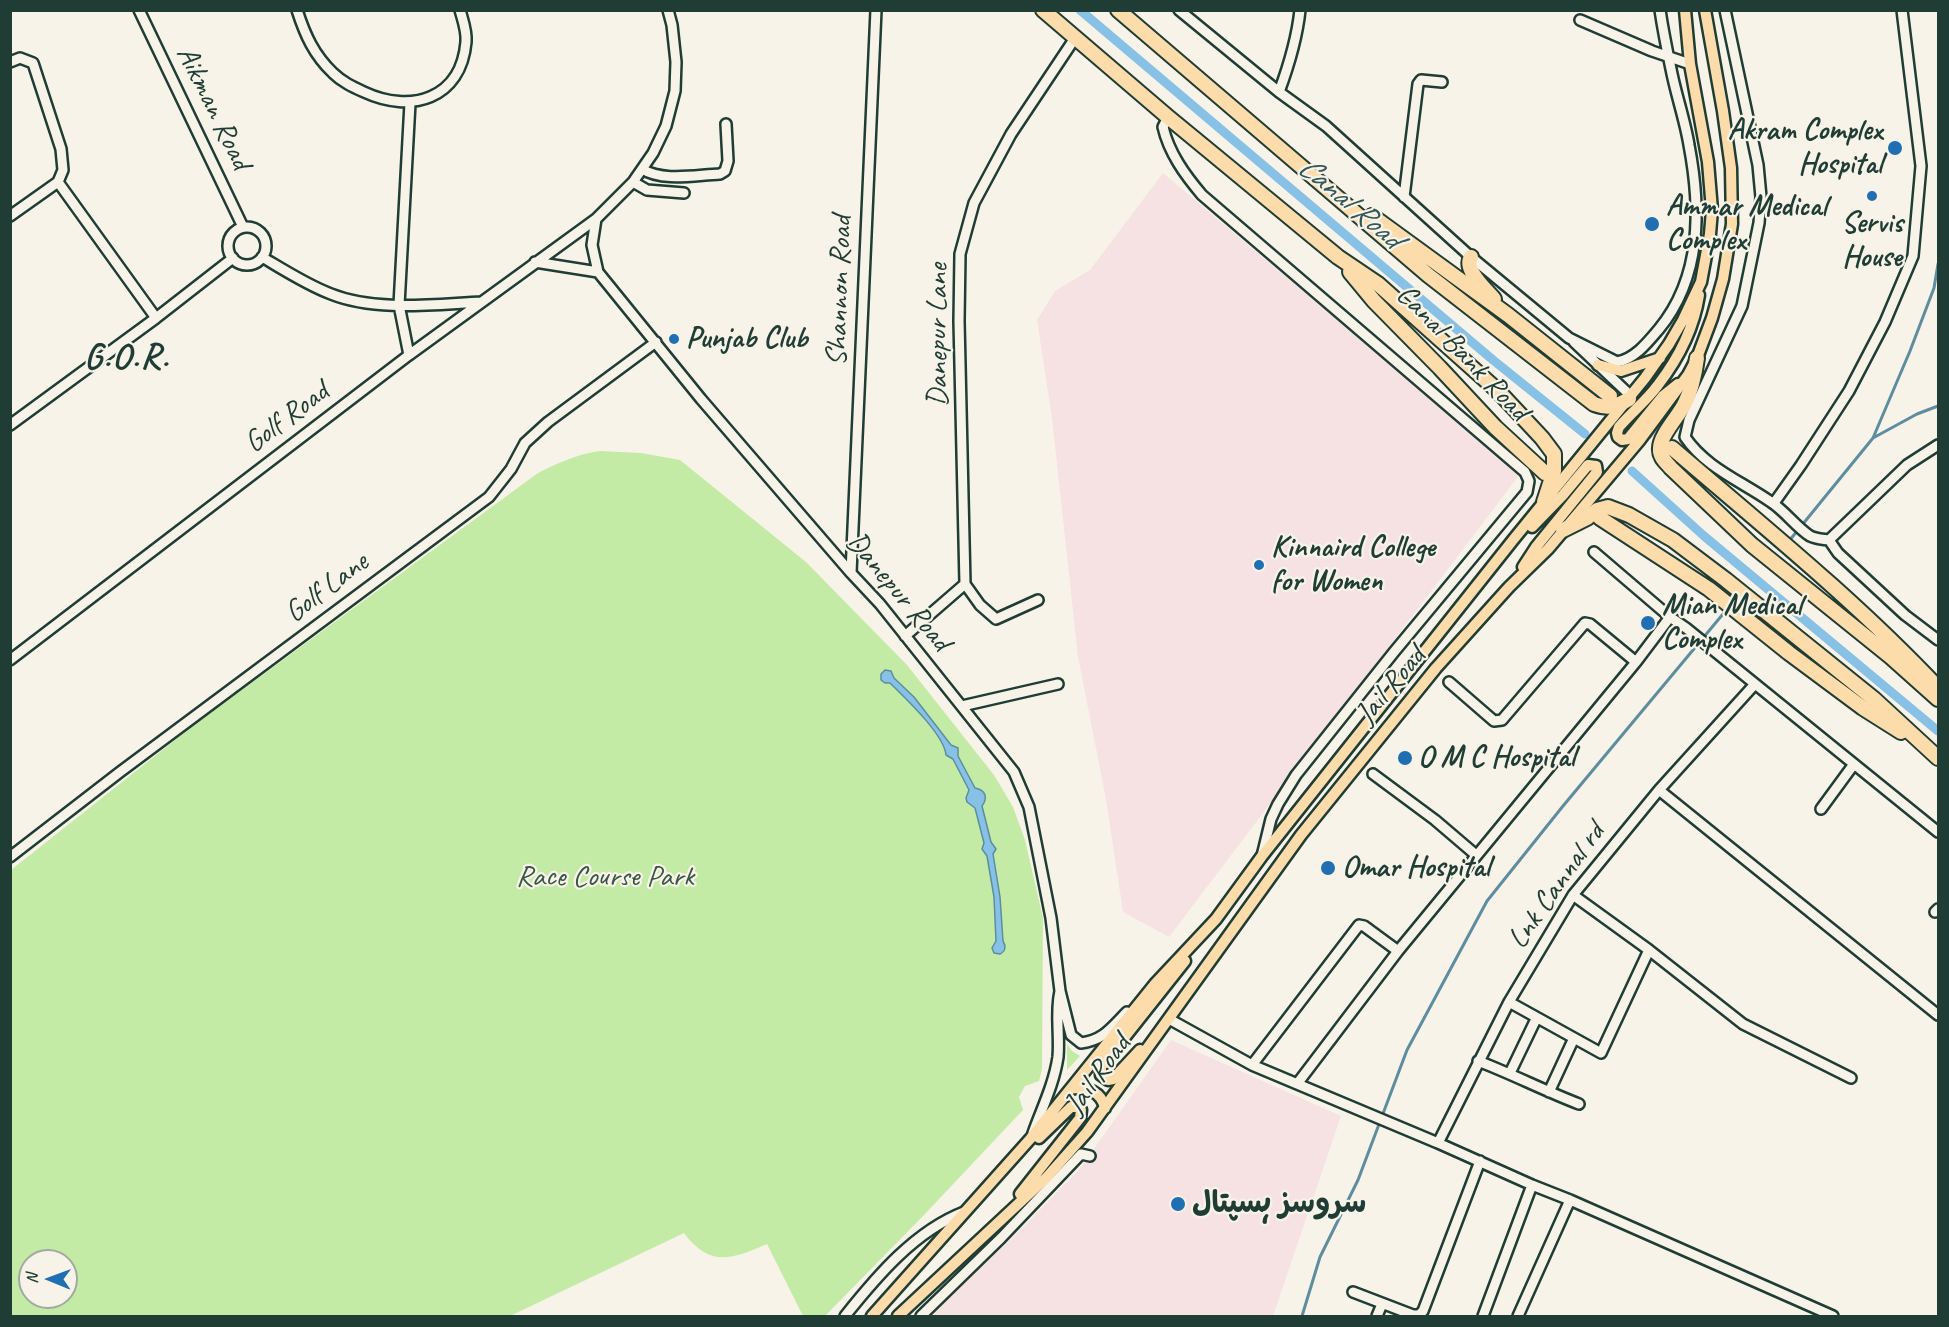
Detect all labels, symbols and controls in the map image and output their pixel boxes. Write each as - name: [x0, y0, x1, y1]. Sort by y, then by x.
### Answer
- street label: Aikman Road: [168, 40, 258, 176]
- place label: Akram Complex Hospital: [1728, 113, 1882, 184]
- marker: Akram Complex Hospital: [1886, 139, 1904, 157]
- water label: Canal Road: [1290, 149, 1408, 257]
- place label: Ammar Medical Complex: [1666, 189, 1827, 260]
- marker: Servis House: [1865, 189, 1879, 203]
- place label: Servis House: [1841, 206, 1903, 276]
- street label: Shannon Road: [819, 215, 861, 367]
- marker: Ammar Medical Complex: [1643, 215, 1661, 233]
- street label: Danepur Lane: [920, 263, 956, 407]
- street label: Canal Bank Road: [1388, 277, 1536, 429]
- place label: Punjab Club: [686, 321, 807, 357]
- marker: Punjab Club: [667, 332, 681, 346]
- district label: G.O.R.: [84, 337, 170, 381]
- street label: Golf Road: [238, 375, 336, 461]
- street label: Danepur Road: [838, 525, 958, 659]
- place label: Kinnaird College for Women: [1271, 530, 1435, 600]
- street label: Golf Lane: [278, 545, 376, 631]
- marker: Kinnaird College for Women: [1252, 558, 1266, 572]
- place label: Mian Medical Complex: [1662, 588, 1802, 658]
- marker: Mian Medical Complex: [1639, 614, 1657, 632]
- street label: Jail Road: [1348, 640, 1434, 732]
- place label: O M C Hospital: [1418, 740, 1575, 776]
- marker: O M C Hospital: [1396, 749, 1414, 767]
- street label: Lnk Cannal rd: [1501, 816, 1613, 956]
- place label: Omar Hospital: [1342, 850, 1490, 886]
- park label: Race Course Park: [516, 859, 694, 895]
- marker: Omar Hospital: [1319, 859, 1337, 877]
- street label: Jail Road: [1057, 1028, 1139, 1122]
- place label: سروسز ہسپتال: [1192, 1186, 1366, 1222]
- marker: سروسز ہسپتال: [1169, 1195, 1187, 1213]
- north arrow: [18, 1249, 78, 1309]
- text: N: [22, 1274, 42, 1284]

